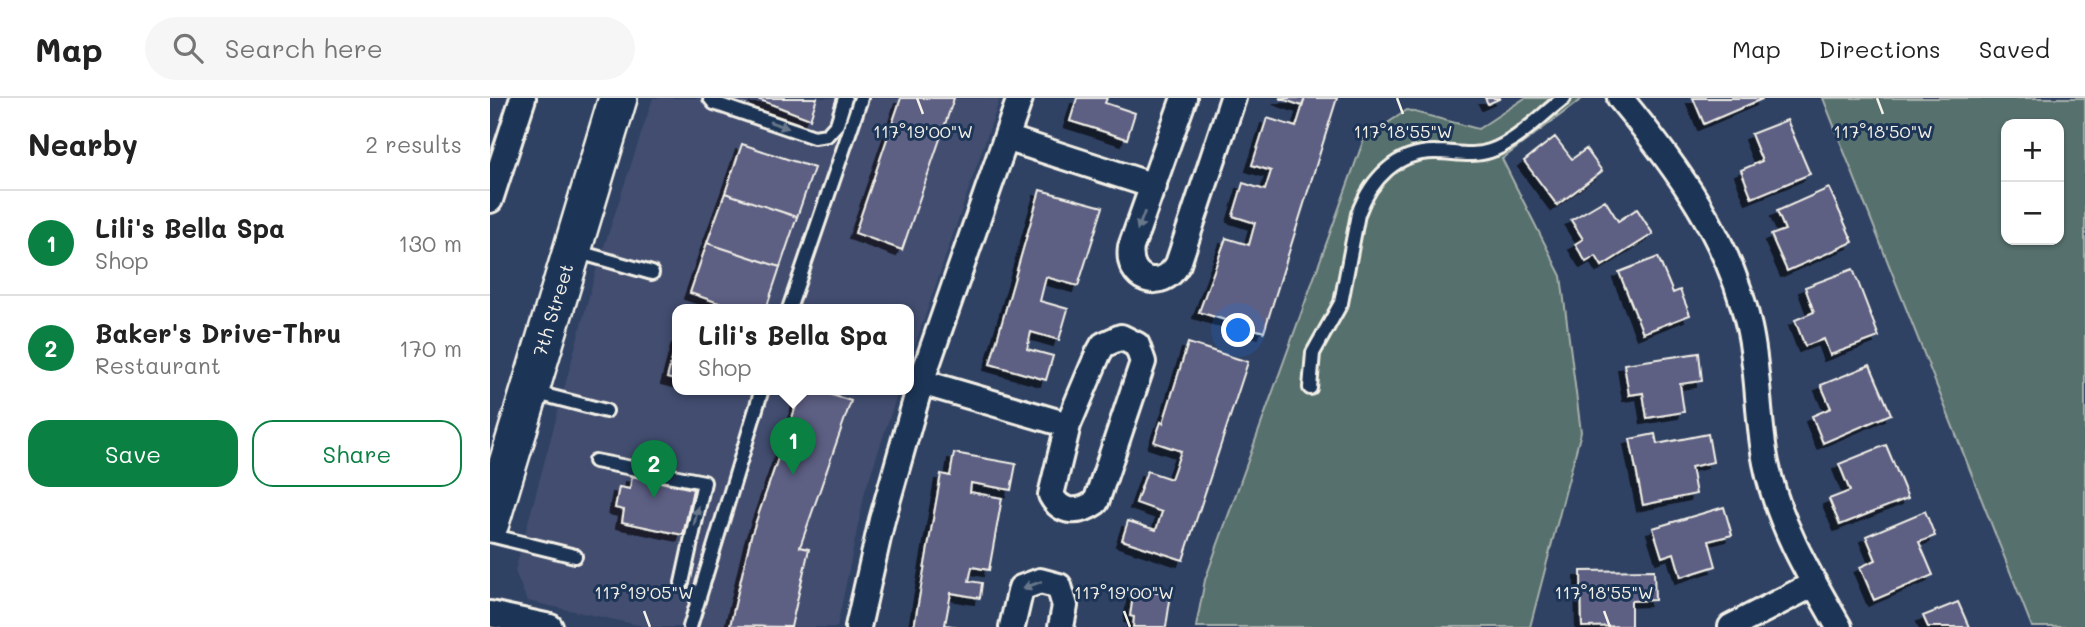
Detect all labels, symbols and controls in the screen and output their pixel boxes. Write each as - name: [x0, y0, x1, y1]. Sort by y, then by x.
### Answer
- search box: [145, 17, 635, 80]
- text: Map: [35, 27, 103, 70]
- icon: search: [169, 29, 207, 67]
- text: Search here: [225, 31, 383, 65]
- text: Map: [1732, 33, 1781, 64]
- text: Directions: [1819, 33, 1941, 64]
- text: Saved: [1979, 33, 2050, 64]
- text: 117°19'00"W: [873, 119, 973, 143]
- text: 117°18'55"W: [1353, 119, 1453, 143]
- text: 117°18'50"W: [1833, 119, 1933, 143]
- map controls: [2001, 119, 2064, 245]
- button: +: [2001, 119, 2064, 182]
- one-way arrow: [768, 120, 789, 130]
- text: Nearby: [28, 124, 138, 164]
- text: 2 results: [365, 129, 462, 159]
- button: −: [2001, 182, 2064, 245]
- text: Lili's Bella Spa: [95, 211, 285, 245]
- one-way arrow: [1136, 211, 1147, 232]
- text: 1: [46, 228, 56, 258]
- text: 130 m: [398, 228, 462, 258]
- text: Shop: [95, 245, 149, 275]
- street label: 7th Street: [527, 260, 579, 360]
- popup: [672, 304, 914, 395]
- your location: [1221, 313, 1255, 347]
- text: Baker's Drive-Thru: [95, 316, 341, 350]
- text: Lili's Bella Spa: [698, 318, 888, 352]
- text: 2: [45, 333, 57, 363]
- text: 170 m: [399, 333, 462, 363]
- text: Restaurant: [95, 350, 221, 380]
- text: Shop: [698, 352, 752, 382]
- pin: 1: [770, 417, 816, 475]
- button: Save: [28, 420, 238, 487]
- button: Share: [252, 420, 462, 487]
- pin: 2: [631, 440, 677, 498]
- one-way arrow: [691, 505, 702, 527]
- text: 117°19'05"W: [594, 580, 694, 604]
- one-way arrow: [1021, 580, 1042, 591]
- text: 117°19'00"W: [1074, 580, 1174, 604]
- text: 117°18'55"W: [1554, 580, 1654, 604]

